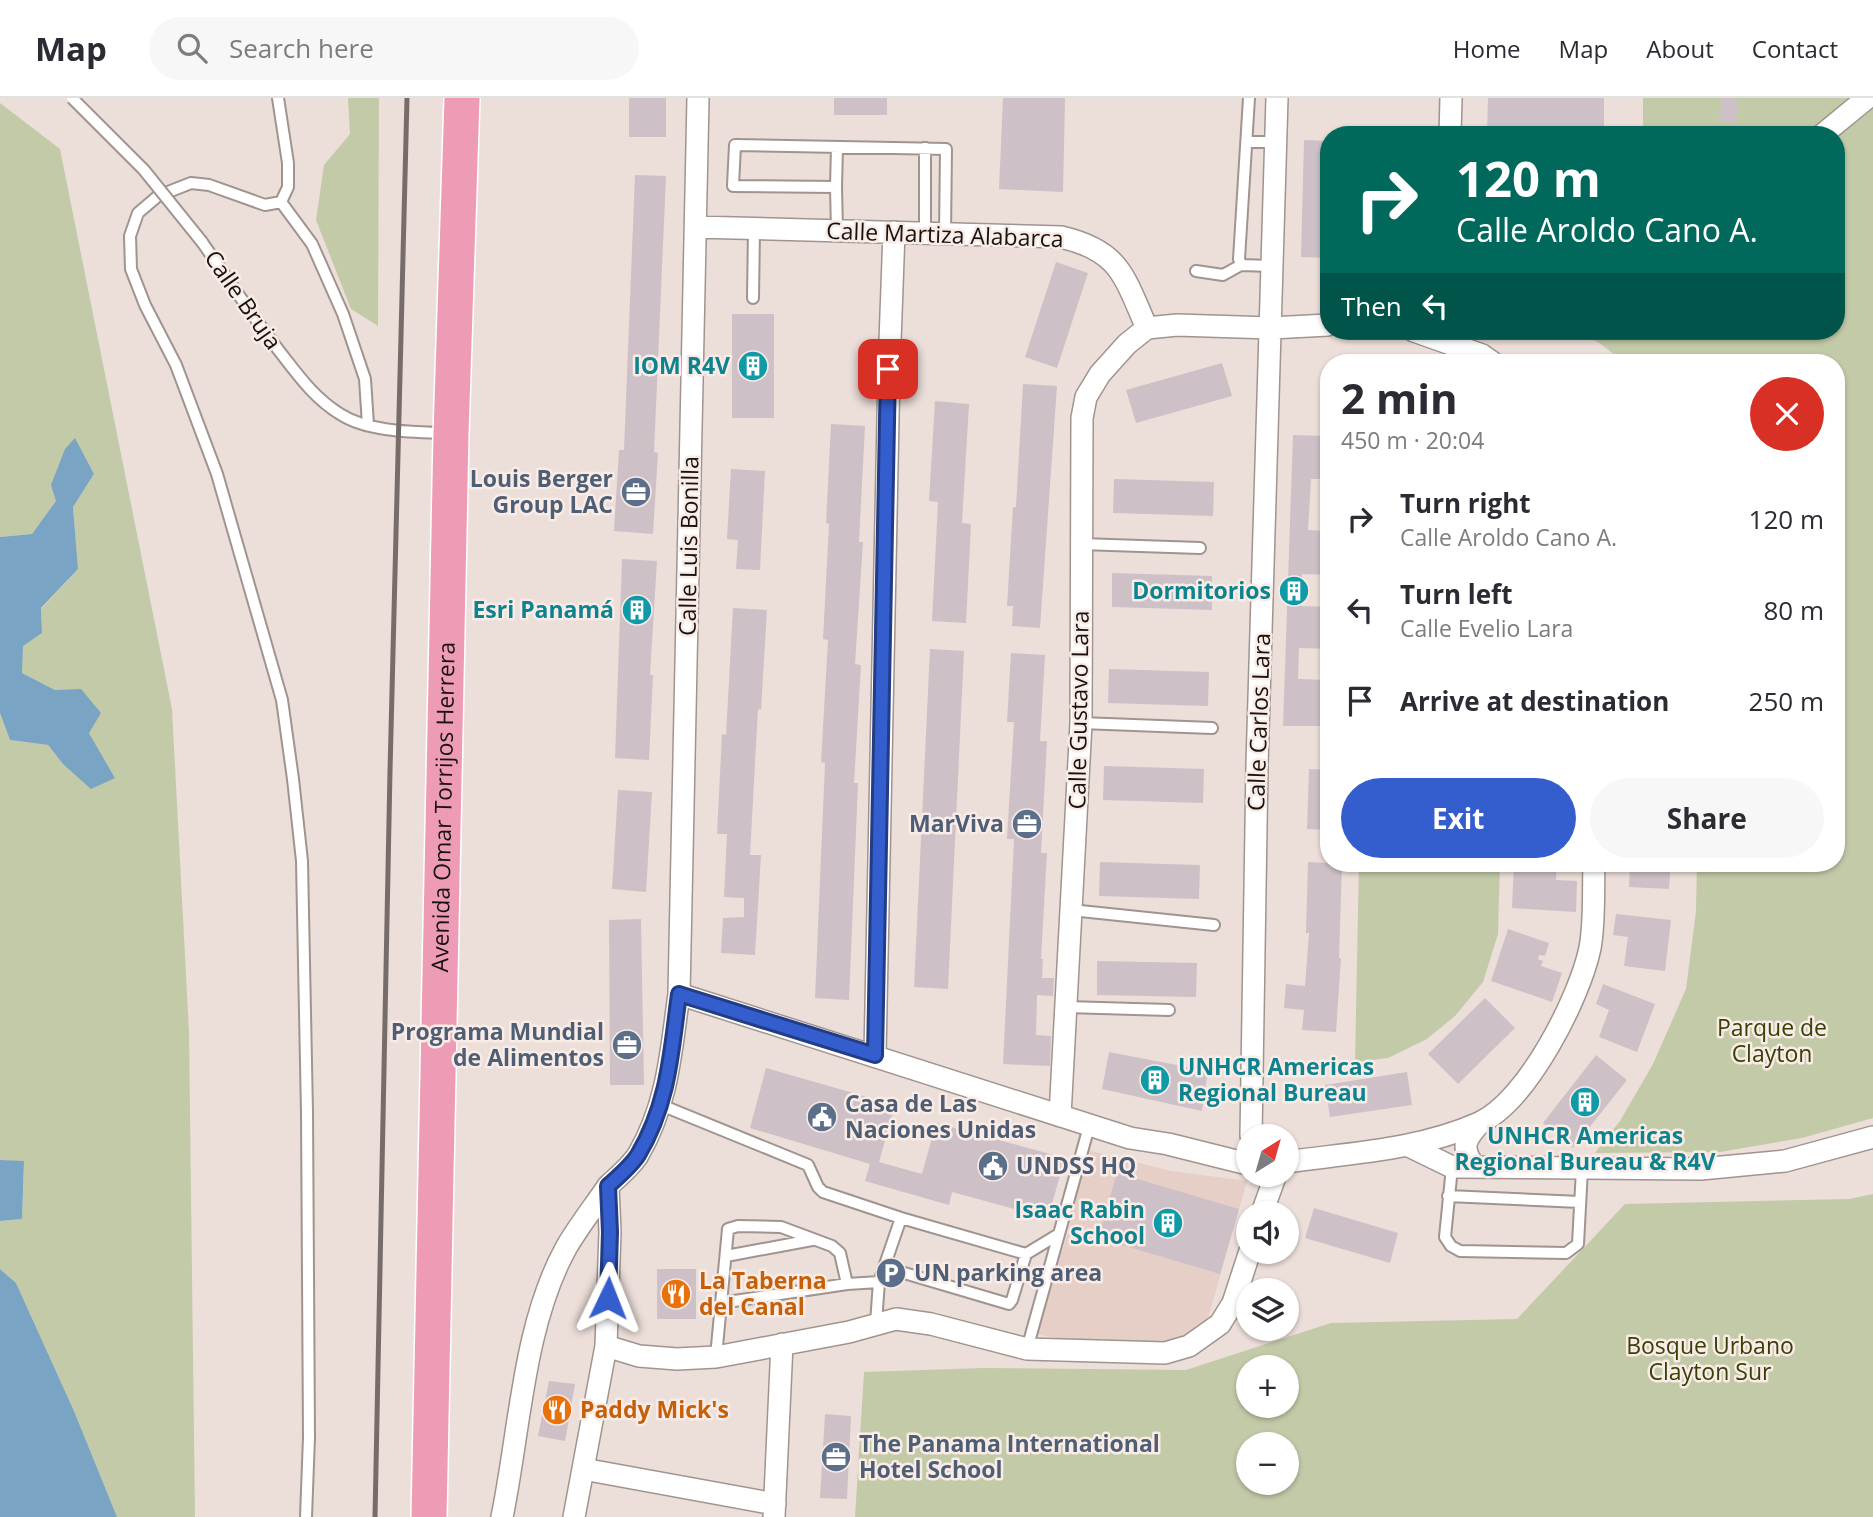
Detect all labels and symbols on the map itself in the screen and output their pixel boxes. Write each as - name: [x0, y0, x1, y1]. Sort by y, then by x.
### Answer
- street label: Calle Martiza Alabarca: [826, 214, 1064, 254]
- street label: Calle Bruja: [198, 243, 290, 356]
- pin: [858, 339, 918, 399]
- place label: IOM R4V: [633, 349, 730, 381]
- building icon: IOM R4V: [736, 349, 770, 383]
- street label: Calle Luis Bonilla: [670, 456, 706, 636]
- place label: Louis Berger Group LAC: [470, 462, 613, 520]
- office icon: Louis Berger Group LAC: [619, 475, 653, 509]
- place label: Dormitorios: [1132, 574, 1271, 606]
- building icon: Dormitorios: [1277, 574, 1311, 608]
- place label: Esri Panamá: [472, 593, 614, 625]
- building icon: Esri Panamá: [620, 593, 654, 627]
- street label: Calle Gustavo Lara: [1060, 610, 1096, 810]
- street label: Calle Carlos Lara: [1239, 632, 1277, 811]
- street label: Avenida Omar Torrijos Herrera: [423, 642, 462, 973]
- place label: MarViva: [909, 807, 1004, 839]
- office icon: MarViva: [1010, 807, 1044, 841]
- park label: Parque de Clayton: [1717, 1011, 1827, 1069]
- place label: Programa Mundial de Alimentos: [391, 1015, 604, 1073]
- office icon: Programa Mundial de Alimentos: [610, 1028, 644, 1062]
- place label: UNHCR Americas Regional Bureau: [1178, 1050, 1374, 1108]
- building icon: UNHCR Americas Regional Bureau: [1138, 1063, 1172, 1097]
- building icon: UNHCR Americas Regional Bureau & R4V: [1568, 1085, 1602, 1119]
- place label: Casa de Las Naciones Unidas: [845, 1087, 1036, 1145]
- public building icon: Casa de Las Naciones Unidas: [805, 1100, 839, 1134]
- place label: UNHCR Americas Regional Bureau & R4V: [1454, 1119, 1716, 1177]
- north arrow: [1236, 1124, 1298, 1186]
- public building icon: UNDSS HQ: [976, 1149, 1010, 1183]
- place label: UNDSS HQ: [1016, 1149, 1136, 1181]
- place label: Isaac Rabin School: [1015, 1193, 1145, 1251]
- building icon: Isaac Rabin School: [1151, 1206, 1185, 1240]
- parking icon: UN parking area: [874, 1256, 908, 1290]
- place label: UN parking area: [914, 1256, 1102, 1288]
- position arrow: [571, 1261, 645, 1335]
- place label: La Taberna del Canal: [699, 1264, 827, 1322]
- restaurant icon: La Taberna del Canal: [659, 1277, 693, 1311]
- park label: Bosque Urbano Clayton Sur: [1626, 1329, 1794, 1387]
- restaurant icon: Paddy Mick's: [540, 1393, 574, 1427]
- place label: Paddy Mick's: [580, 1393, 729, 1425]
- place label: The Panama International Hotel School: [859, 1427, 1160, 1485]
- office icon: The Panama International Hotel School: [819, 1440, 853, 1474]

